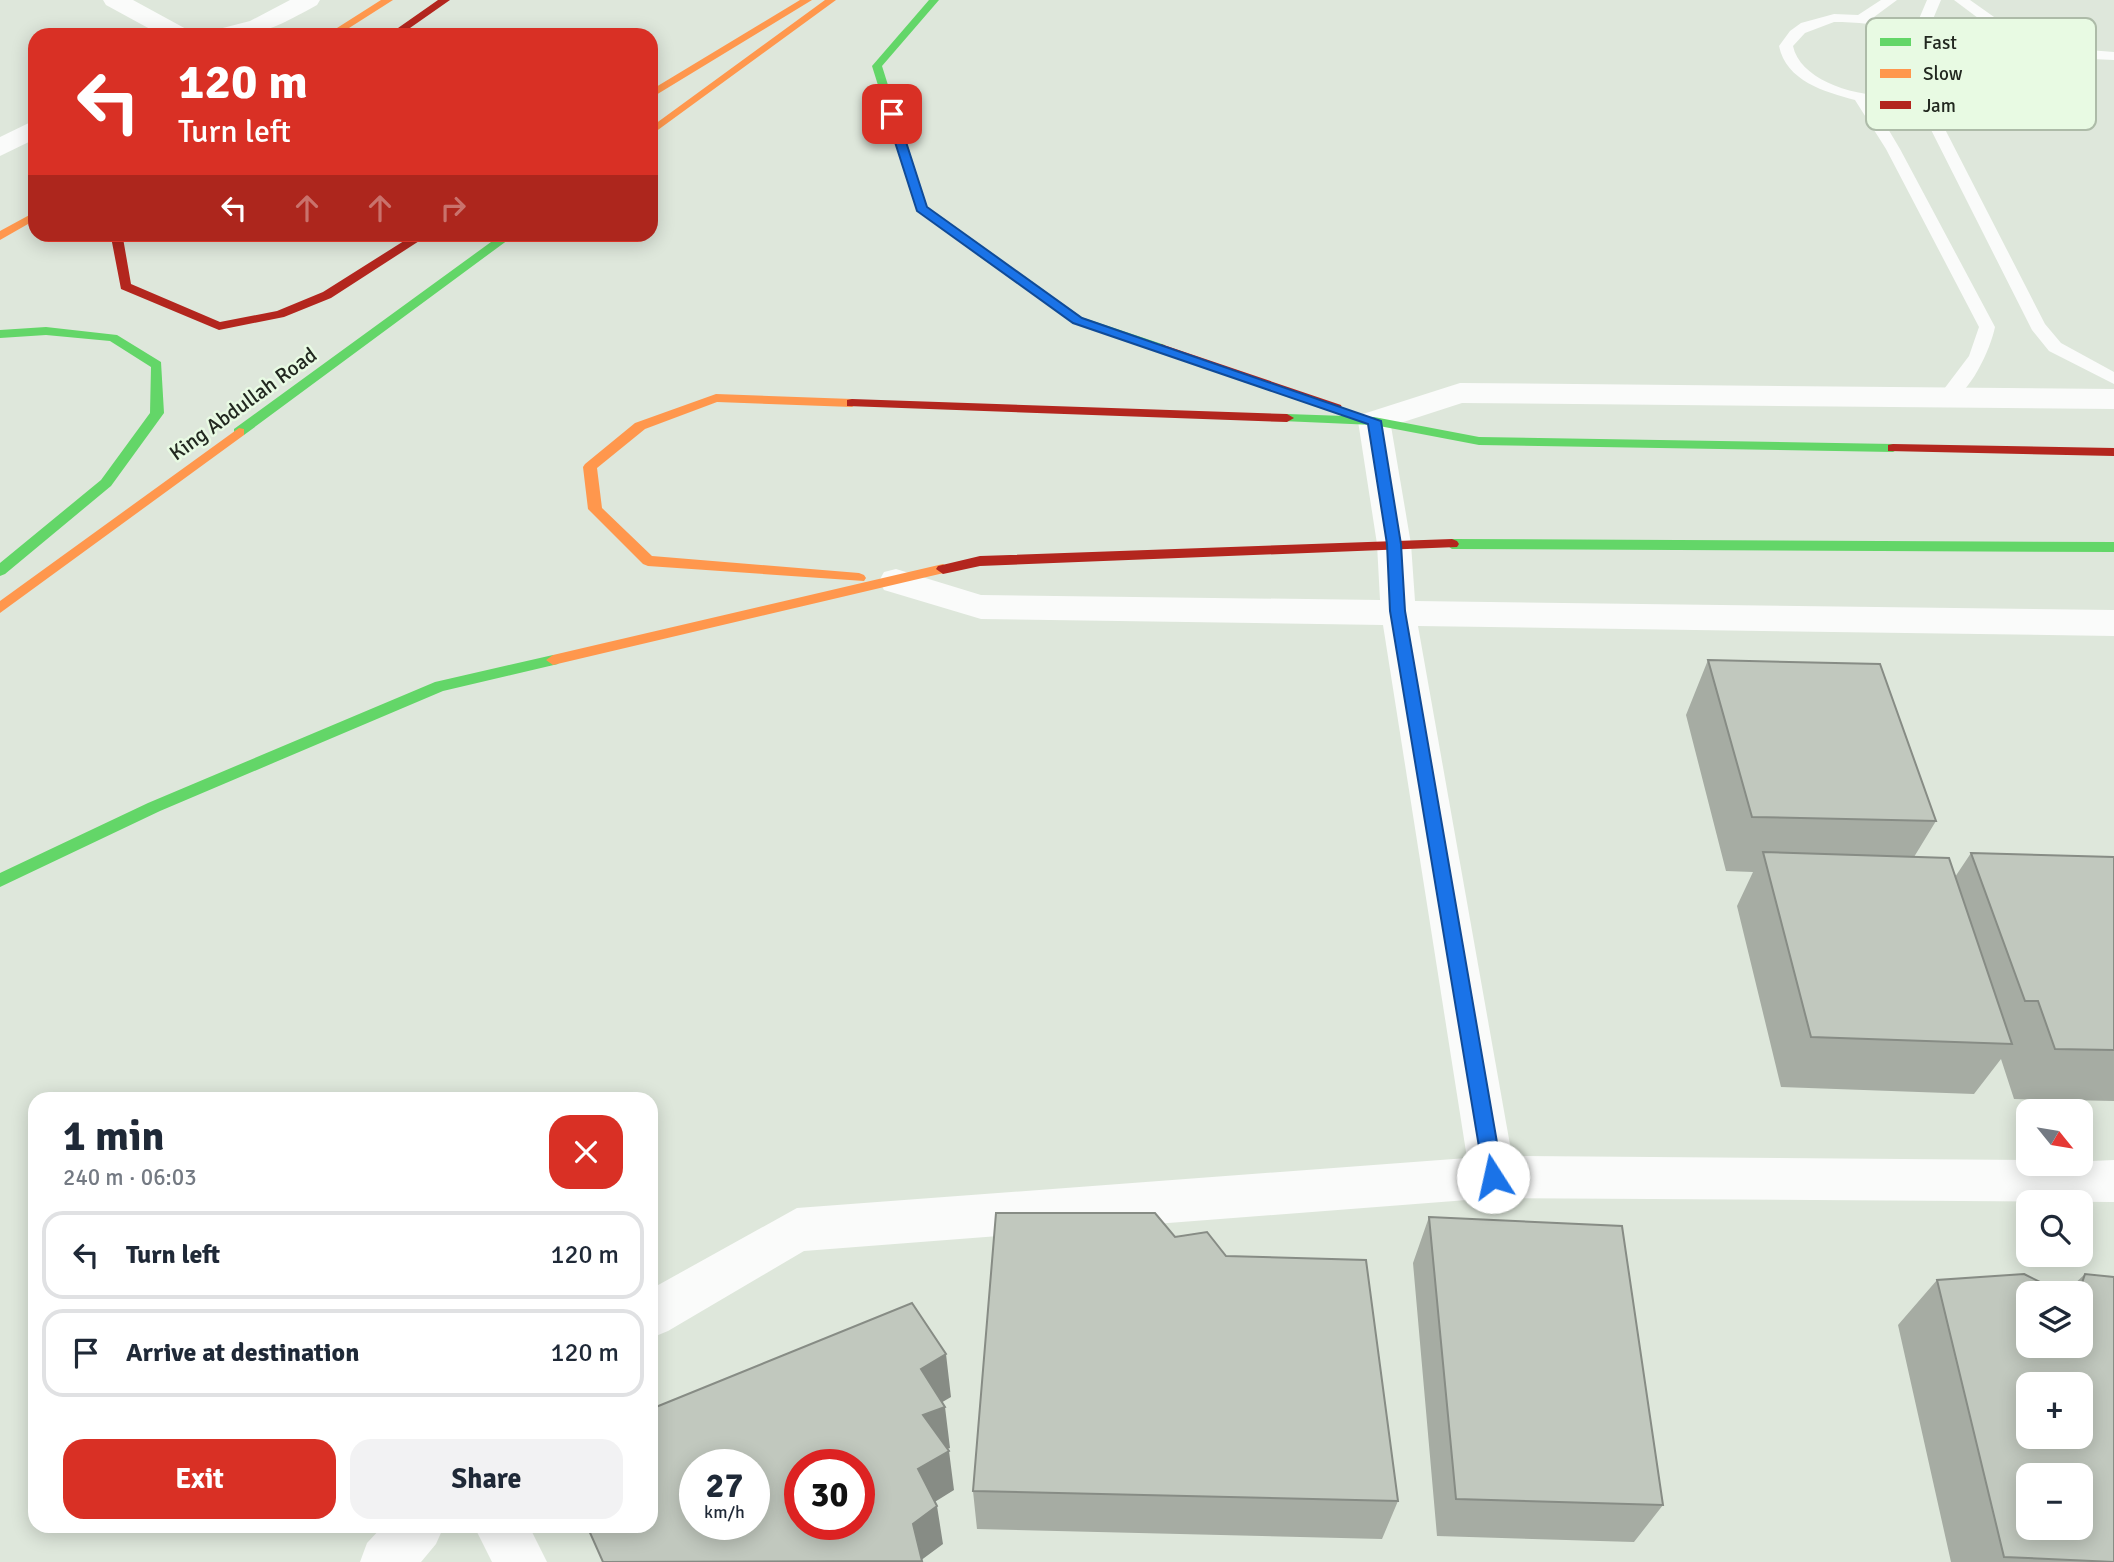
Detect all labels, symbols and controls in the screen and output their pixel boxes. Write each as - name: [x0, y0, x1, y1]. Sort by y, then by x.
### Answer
- legend: [1866, 18, 2096, 130]
- text: Fast: [1923, 31, 1957, 55]
- text: 120 m: [178, 52, 308, 112]
- icon: left: [63, 56, 154, 147]
- text: Slow: [1923, 62, 1963, 86]
- pin: [862, 84, 922, 144]
- text: Jam: [1923, 94, 1956, 118]
- icon: arrive: [873, 95, 911, 133]
- text: Turn left: [178, 112, 291, 151]
- icon: left: [215, 189, 253, 227]
- icon: ahead: [288, 189, 326, 227]
- icon: ahead: [361, 189, 399, 227]
- icon: right: [434, 189, 472, 227]
- street label: King Abdullah Road: [164, 342, 322, 466]
- north arrow: [2016, 1099, 2093, 1176]
- map controls: [2016, 1099, 2093, 1540]
- text: 1 min: [63, 1111, 164, 1162]
- button: close: [549, 1115, 623, 1189]
- position arrow: [1456, 1140, 1530, 1214]
- text: 240 m · 06:03: [63, 1163, 197, 1192]
- button: search: [2016, 1190, 2093, 1267]
- icon: left: [67, 1236, 105, 1274]
- text: Turn left: [126, 1239, 220, 1271]
- text: 120 m: [550, 1239, 619, 1271]
- button: layers: [2016, 1281, 2093, 1358]
- icon: arrive: [67, 1334, 105, 1372]
- text: Arrive at destination: [126, 1337, 359, 1369]
- text: 120 m: [550, 1337, 619, 1369]
- button: +: [2016, 1372, 2093, 1449]
- button: Exit: [63, 1439, 336, 1519]
- button: Share: [350, 1439, 623, 1519]
- speed limit sign: 30: [784, 1449, 875, 1540]
- button: −: [2016, 1463, 2093, 1540]
- text: 27: [706, 1464, 743, 1507]
- text: km/h: [704, 1501, 745, 1523]

